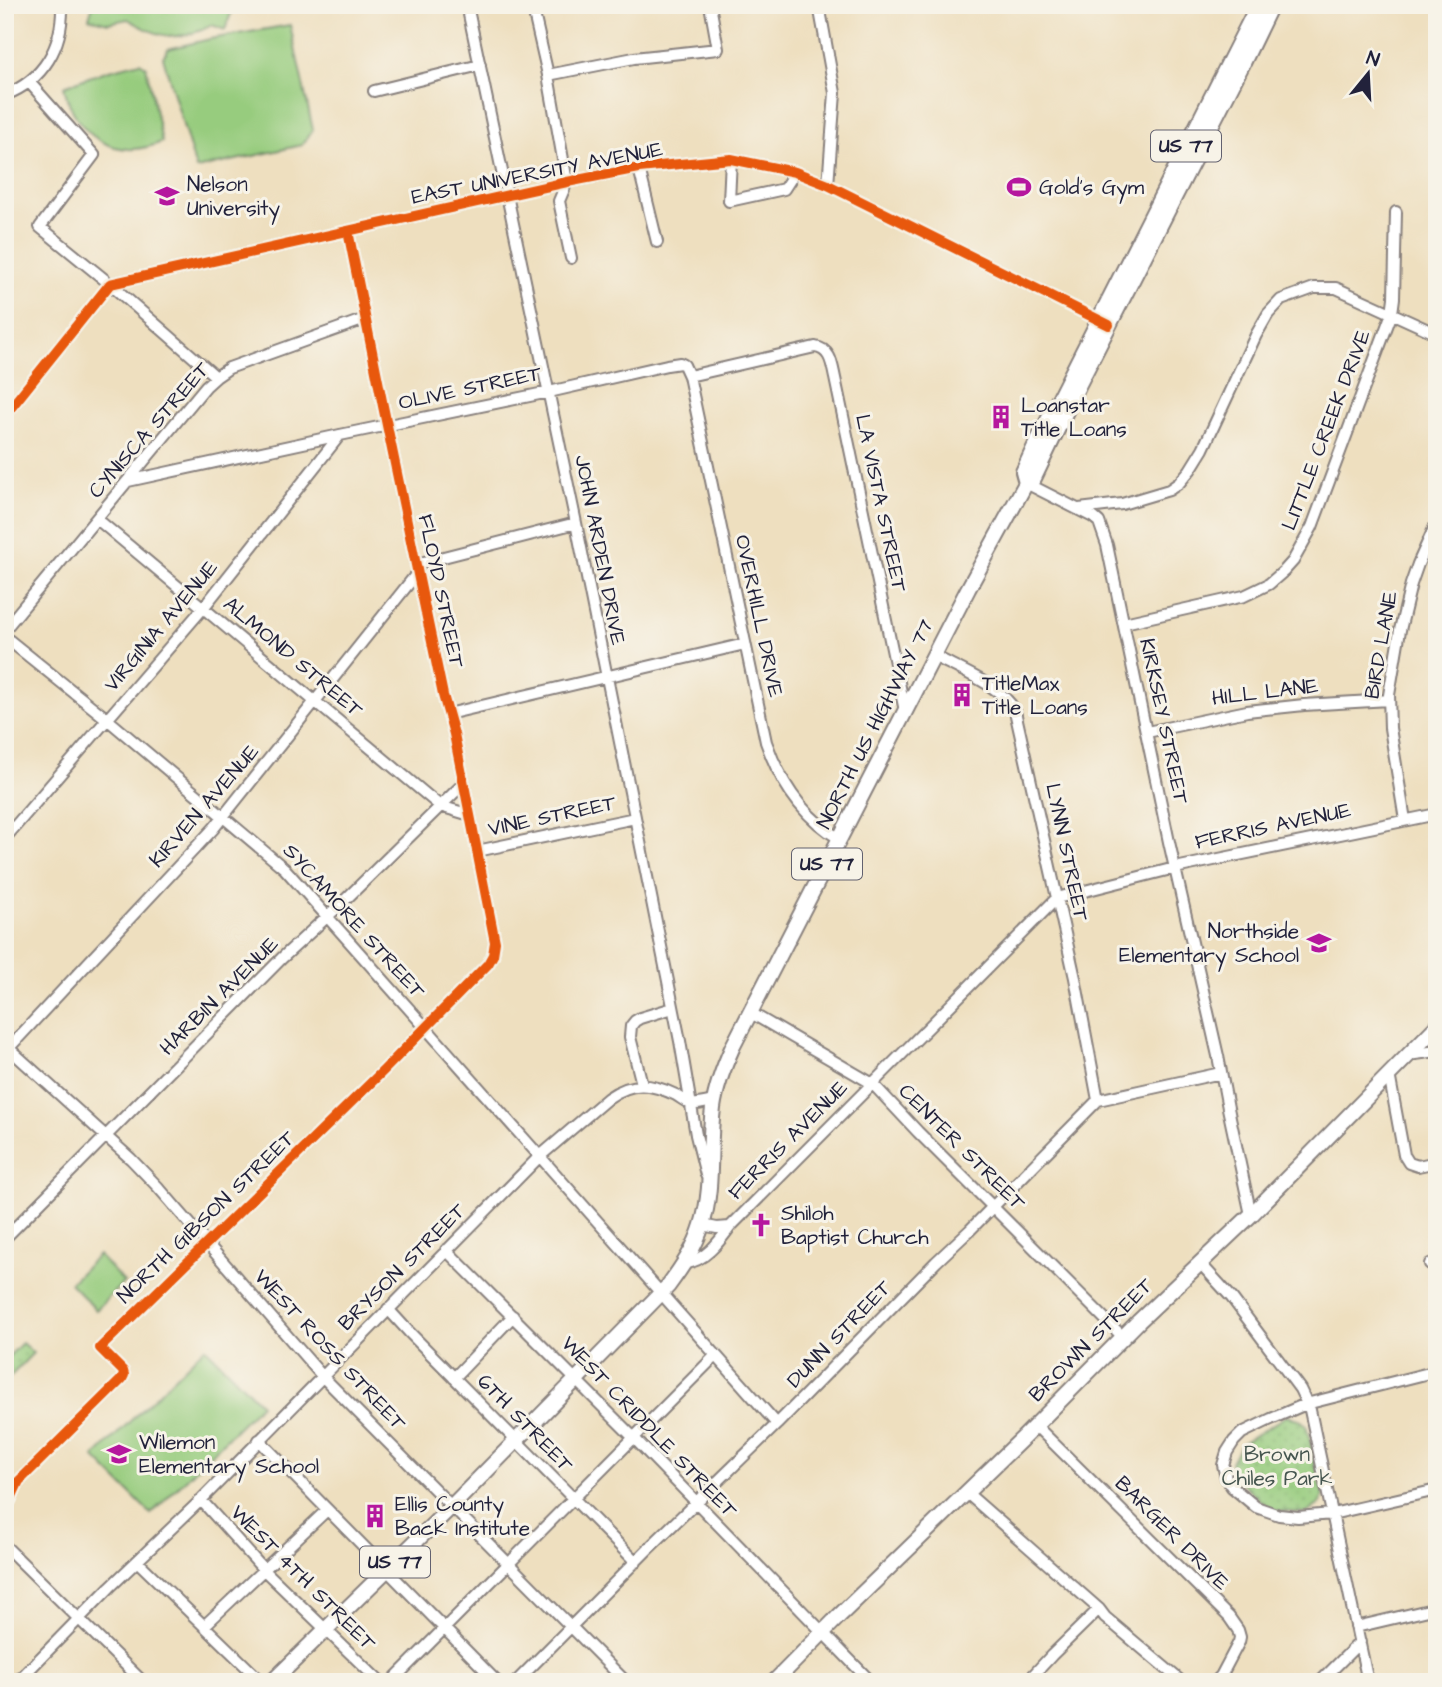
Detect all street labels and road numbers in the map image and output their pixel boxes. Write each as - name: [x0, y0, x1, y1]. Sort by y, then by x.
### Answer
- road number: US 77: [1151, 130, 1221, 162]
- street label: EAST UNIVERSITY AVENUE: [409, 134, 666, 212]
- street label: LITTLE CREEK DRIVE: [1274, 325, 1378, 534]
- street label: CYNISCA STREET: [82, 355, 217, 504]
- street label: OLIVE STREET: [396, 359, 545, 417]
- street label: LA VISTA STREET: [848, 412, 914, 595]
- street label: JOHN ARDEN DRIVE: [567, 453, 633, 648]
- street label: FLOYD STREET: [411, 512, 472, 671]
- street label: OVERHILL DRIVE: [728, 532, 790, 700]
- street label: VIRGINIA AVENUE: [97, 554, 225, 698]
- street label: BIRD LANE: [1357, 588, 1405, 701]
- street label: ALMOND STREET: [217, 590, 370, 725]
- street label: NORTH US HIGHWAY 77: [809, 614, 941, 834]
- street label: KIRKSEY STREET: [1132, 636, 1196, 807]
- street label: HILL LANE: [1210, 671, 1320, 713]
- street label: KIRVEN AVENUE: [142, 738, 266, 874]
- street label: LYNN STREET: [1038, 781, 1096, 924]
- street label: VINE STREET: [485, 788, 619, 844]
- street label: FERRIS AVENUE: [1192, 795, 1354, 857]
- street label: SYCAMORE STREET: [276, 837, 432, 1006]
- road number: US 77: [792, 848, 862, 880]
- street label: HARBIN AVENUE: [153, 930, 285, 1062]
- street label: FERRIS AVENUE: [722, 1073, 855, 1206]
- street label: CENTER STREET: [892, 1077, 1033, 1218]
- street label: NORTH GIBSON STREET: [110, 1123, 302, 1310]
- street label: BRYSON STREET: [332, 1196, 473, 1337]
- street label: WEST ROSS STREET: [247, 1263, 413, 1438]
- street label: BROWN STREET: [1022, 1271, 1160, 1409]
- street label: DUNN STREET: [780, 1273, 899, 1394]
- street label: WEST CRIDDLE STREET: [554, 1330, 744, 1525]
- street label: 6TH STREET: [471, 1367, 580, 1479]
- street label: BARGER DRIVE: [1108, 1469, 1236, 1597]
- street label: WEST 4TH STREET: [224, 1499, 383, 1658]
- road number: US 77: [360, 1546, 430, 1578]

